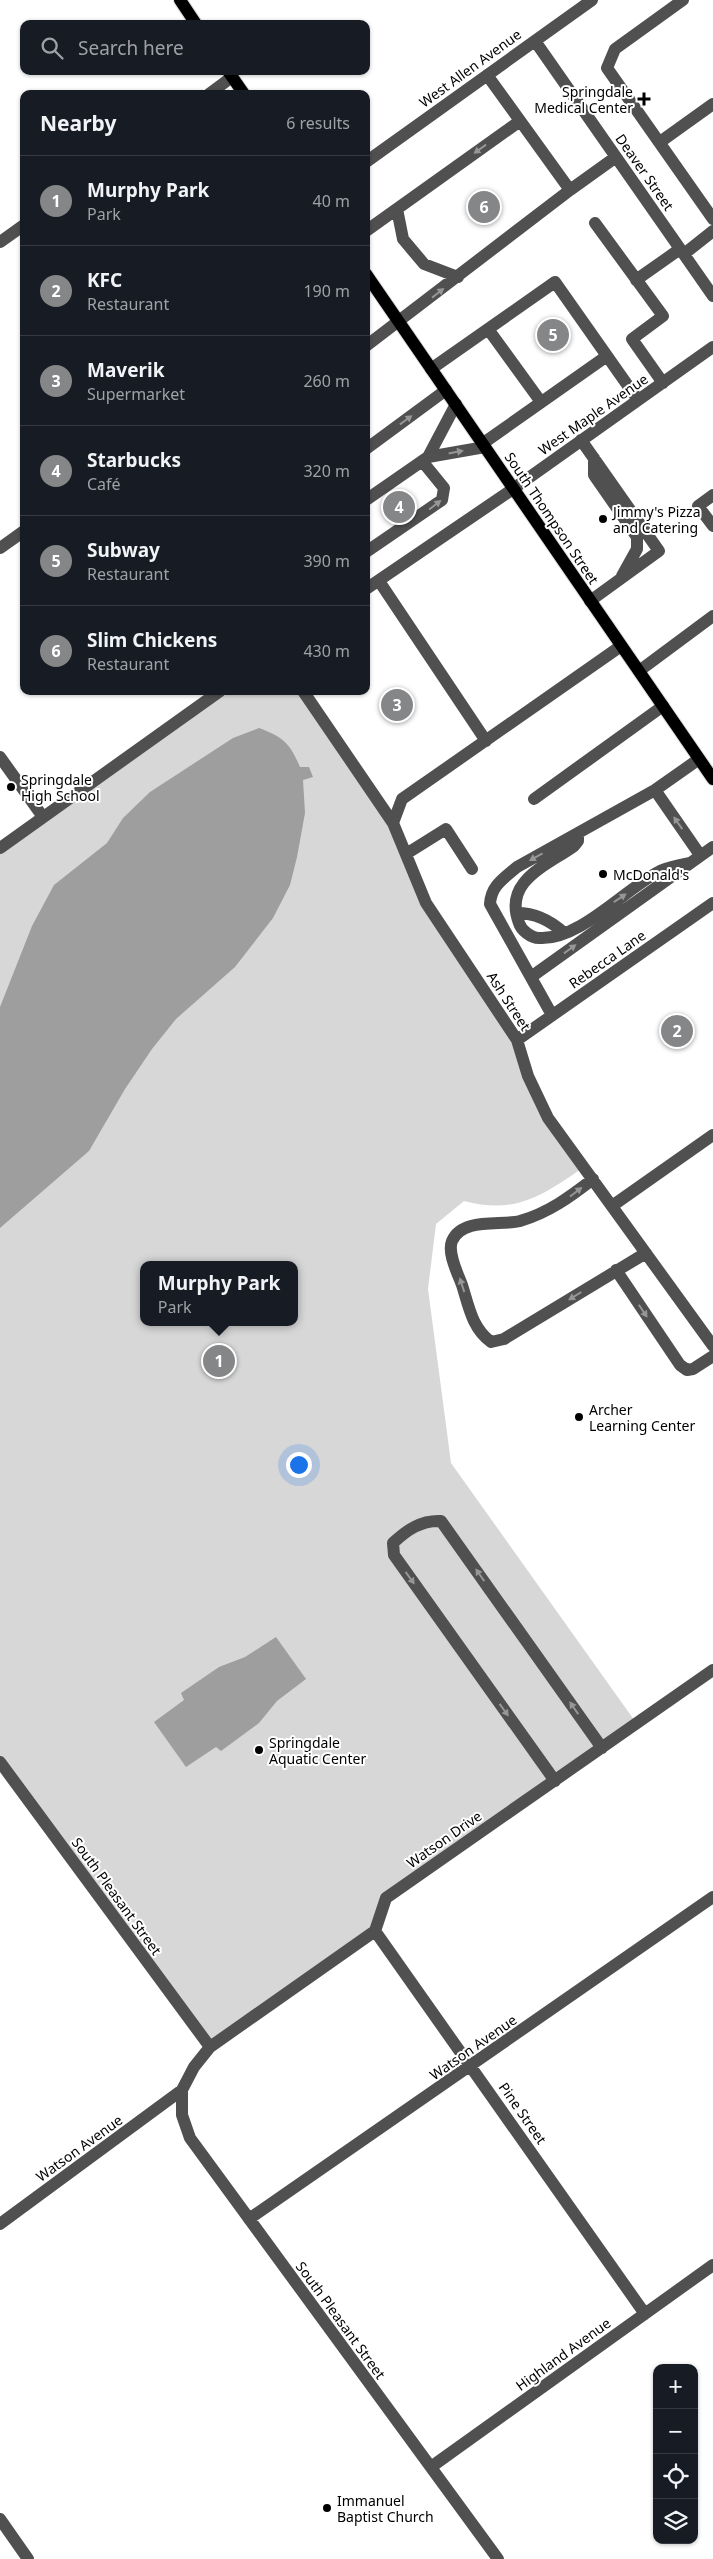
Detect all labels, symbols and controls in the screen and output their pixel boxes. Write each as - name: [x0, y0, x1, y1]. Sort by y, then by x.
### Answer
- search box: [20, 20, 370, 75]
- street label: West Allen Avenue: [415, 25, 525, 111]
- icon: search: [38, 34, 66, 62]
- text: Search here: [78, 35, 184, 61]
- place label: Springdale Medical Center: [534, 82, 633, 117]
- marker: Springdale Medical Center: [637, 92, 651, 106]
- text: Nearby: [40, 109, 116, 137]
- text: 6 results: [286, 112, 350, 134]
- street label: Deaver Street: [612, 130, 678, 214]
- one-way arrow: [473, 144, 487, 154]
- text: Murphy Park: [87, 177, 209, 203]
- pin: 6: [468, 188, 500, 226]
- text: 1: [51, 190, 61, 212]
- text: 40 m: [313, 190, 350, 212]
- text: Park: [87, 203, 121, 225]
- text: KFC: [87, 267, 122, 293]
- text: 2: [51, 280, 61, 302]
- text: 190 m: [303, 280, 350, 302]
- one-way arrow: [431, 287, 444, 298]
- text: Restaurant: [87, 293, 169, 315]
- pin: 5: [537, 316, 569, 354]
- text: Maverik: [87, 357, 164, 383]
- street label: West Maple Avenue: [535, 369, 652, 459]
- text: 3: [51, 370, 61, 392]
- text: 260 m: [303, 370, 350, 392]
- text: Supermarket: [87, 383, 185, 405]
- one-way arrow: [399, 415, 413, 425]
- text: Starbucks: [87, 447, 181, 473]
- one-way arrow: [449, 448, 464, 456]
- street label: South Thompson Street: [501, 448, 603, 588]
- text: 4: [51, 460, 61, 482]
- text: 320 m: [303, 460, 350, 482]
- text: Café: [87, 473, 121, 495]
- pin: 4: [383, 488, 415, 526]
- one-way arrow: [428, 499, 441, 510]
- place label: Jimmy's Pizza and Catering: [611, 502, 701, 537]
- marker: Jimmy's Pizza and Catering: [597, 513, 609, 525]
- text: Subway: [87, 537, 160, 563]
- text: 5: [51, 550, 61, 572]
- text: 390 m: [303, 550, 350, 572]
- text: Restaurant: [87, 563, 169, 585]
- text: Slim Chickens: [87, 627, 217, 653]
- text: 6: [51, 640, 61, 662]
- text: 430 m: [303, 640, 350, 662]
- text: Restaurant: [87, 653, 169, 675]
- pin: 3: [381, 686, 413, 724]
- place label: Springdale High School: [21, 770, 100, 805]
- marker: Springdale High School: [5, 781, 17, 793]
- one-way arrow: [673, 816, 683, 829]
- one-way arrow: [529, 852, 542, 861]
- place label: McDonald's: [613, 865, 690, 884]
- marker: McDonald's: [597, 868, 609, 880]
- one-way arrow: [613, 893, 627, 903]
- street label: Rebecca Lane: [565, 925, 649, 993]
- one-way arrow: [563, 944, 577, 954]
- street label: Ash Street: [483, 968, 535, 1034]
- pin: 2: [661, 1012, 693, 1050]
- one-way arrow: [569, 1187, 582, 1198]
- popup: [140, 1261, 298, 1326]
- text: Murphy Park: [158, 1270, 280, 1296]
- one-way arrow: [457, 1277, 465, 1292]
- one-way arrow: [568, 1291, 581, 1301]
- text: Park: [158, 1296, 192, 1318]
- one-way arrow: [638, 1304, 648, 1318]
- pin: 1: [203, 1342, 235, 1380]
- place label: Archer Learning Center: [589, 1400, 695, 1435]
- marker: Archer Learning Center: [573, 1411, 585, 1423]
- your location: [286, 1452, 312, 1478]
- one-way arrow: [475, 1568, 485, 1582]
- one-way arrow: [405, 1571, 415, 1585]
- one-way arrow: [569, 1701, 579, 1715]
- one-way arrow: [499, 1703, 510, 1716]
- place label: Springdale Aquatic Center: [269, 1733, 366, 1768]
- marker: Springdale Aquatic Center: [253, 1744, 265, 1756]
- street label: Watson Drive: [403, 1806, 485, 1872]
- street label: South Pleasant Street: [68, 1833, 166, 1959]
- street label: Watson Avenue: [426, 2010, 520, 2084]
- street label: Pine Street: [495, 2078, 551, 2148]
- street label: Watson Avenue: [32, 2110, 126, 2186]
- street label: South Pleasant Street: [292, 2257, 390, 2383]
- street label: Highland Avenue: [512, 2313, 614, 2395]
- map controls: [653, 2364, 698, 2544]
- button: +: [653, 2364, 698, 2409]
- button: −: [653, 2409, 698, 2454]
- button: locate: [653, 2454, 698, 2499]
- place label: Immanuel Baptist Church: [337, 2491, 434, 2526]
- button: layers: [653, 2499, 698, 2544]
- marker: Immanuel Baptist Church: [321, 2502, 333, 2514]

